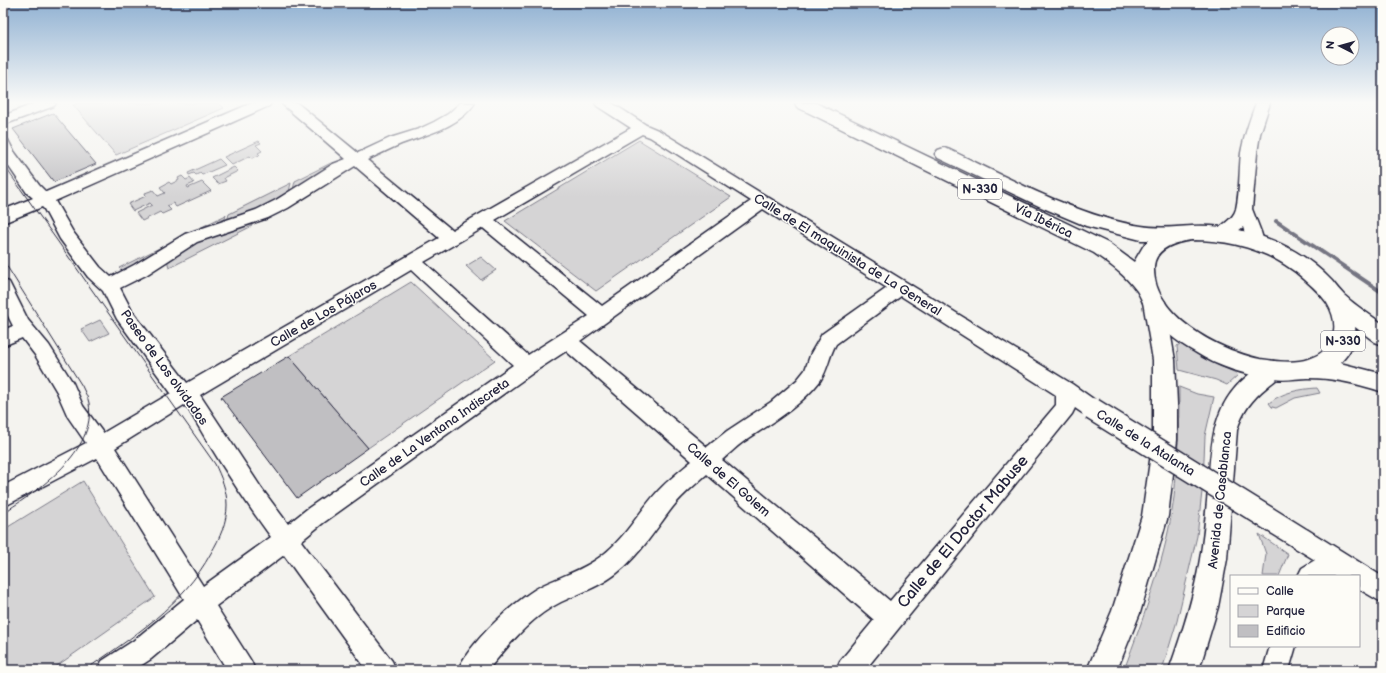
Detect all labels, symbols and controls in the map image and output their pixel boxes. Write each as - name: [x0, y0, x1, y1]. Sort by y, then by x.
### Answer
- north arrow: [1320, 26, 1360, 66]
- text: N: [1324, 40, 1337, 50]
- road number: N-330: [958, 179, 1002, 199]
- street label: Calle de El maquinista de La General: [751, 190, 944, 320]
- street label: Vía Ibérica: [1012, 200, 1075, 242]
- street label: Calle de Los Pájaros: [267, 277, 380, 351]
- street label: Paseo de Los olvidados: [117, 307, 212, 429]
- road number: N-330: [1321, 331, 1365, 351]
- street label: Calle de La Ventana Indiscreta: [357, 375, 513, 491]
- street label: Calle de la Atalanta: [1093, 406, 1198, 480]
- street label: Avenida de Casablanca: [1205, 431, 1235, 570]
- street label: Calle de El Golem: [683, 439, 774, 521]
- street label: Calle de El Doctor Mabuse: [894, 451, 1033, 612]
- legend: [1230, 575, 1360, 647]
- text: Calle: [1266, 584, 1294, 599]
- text: Parque: [1266, 604, 1305, 619]
- text: Edificio: [1266, 624, 1306, 639]

